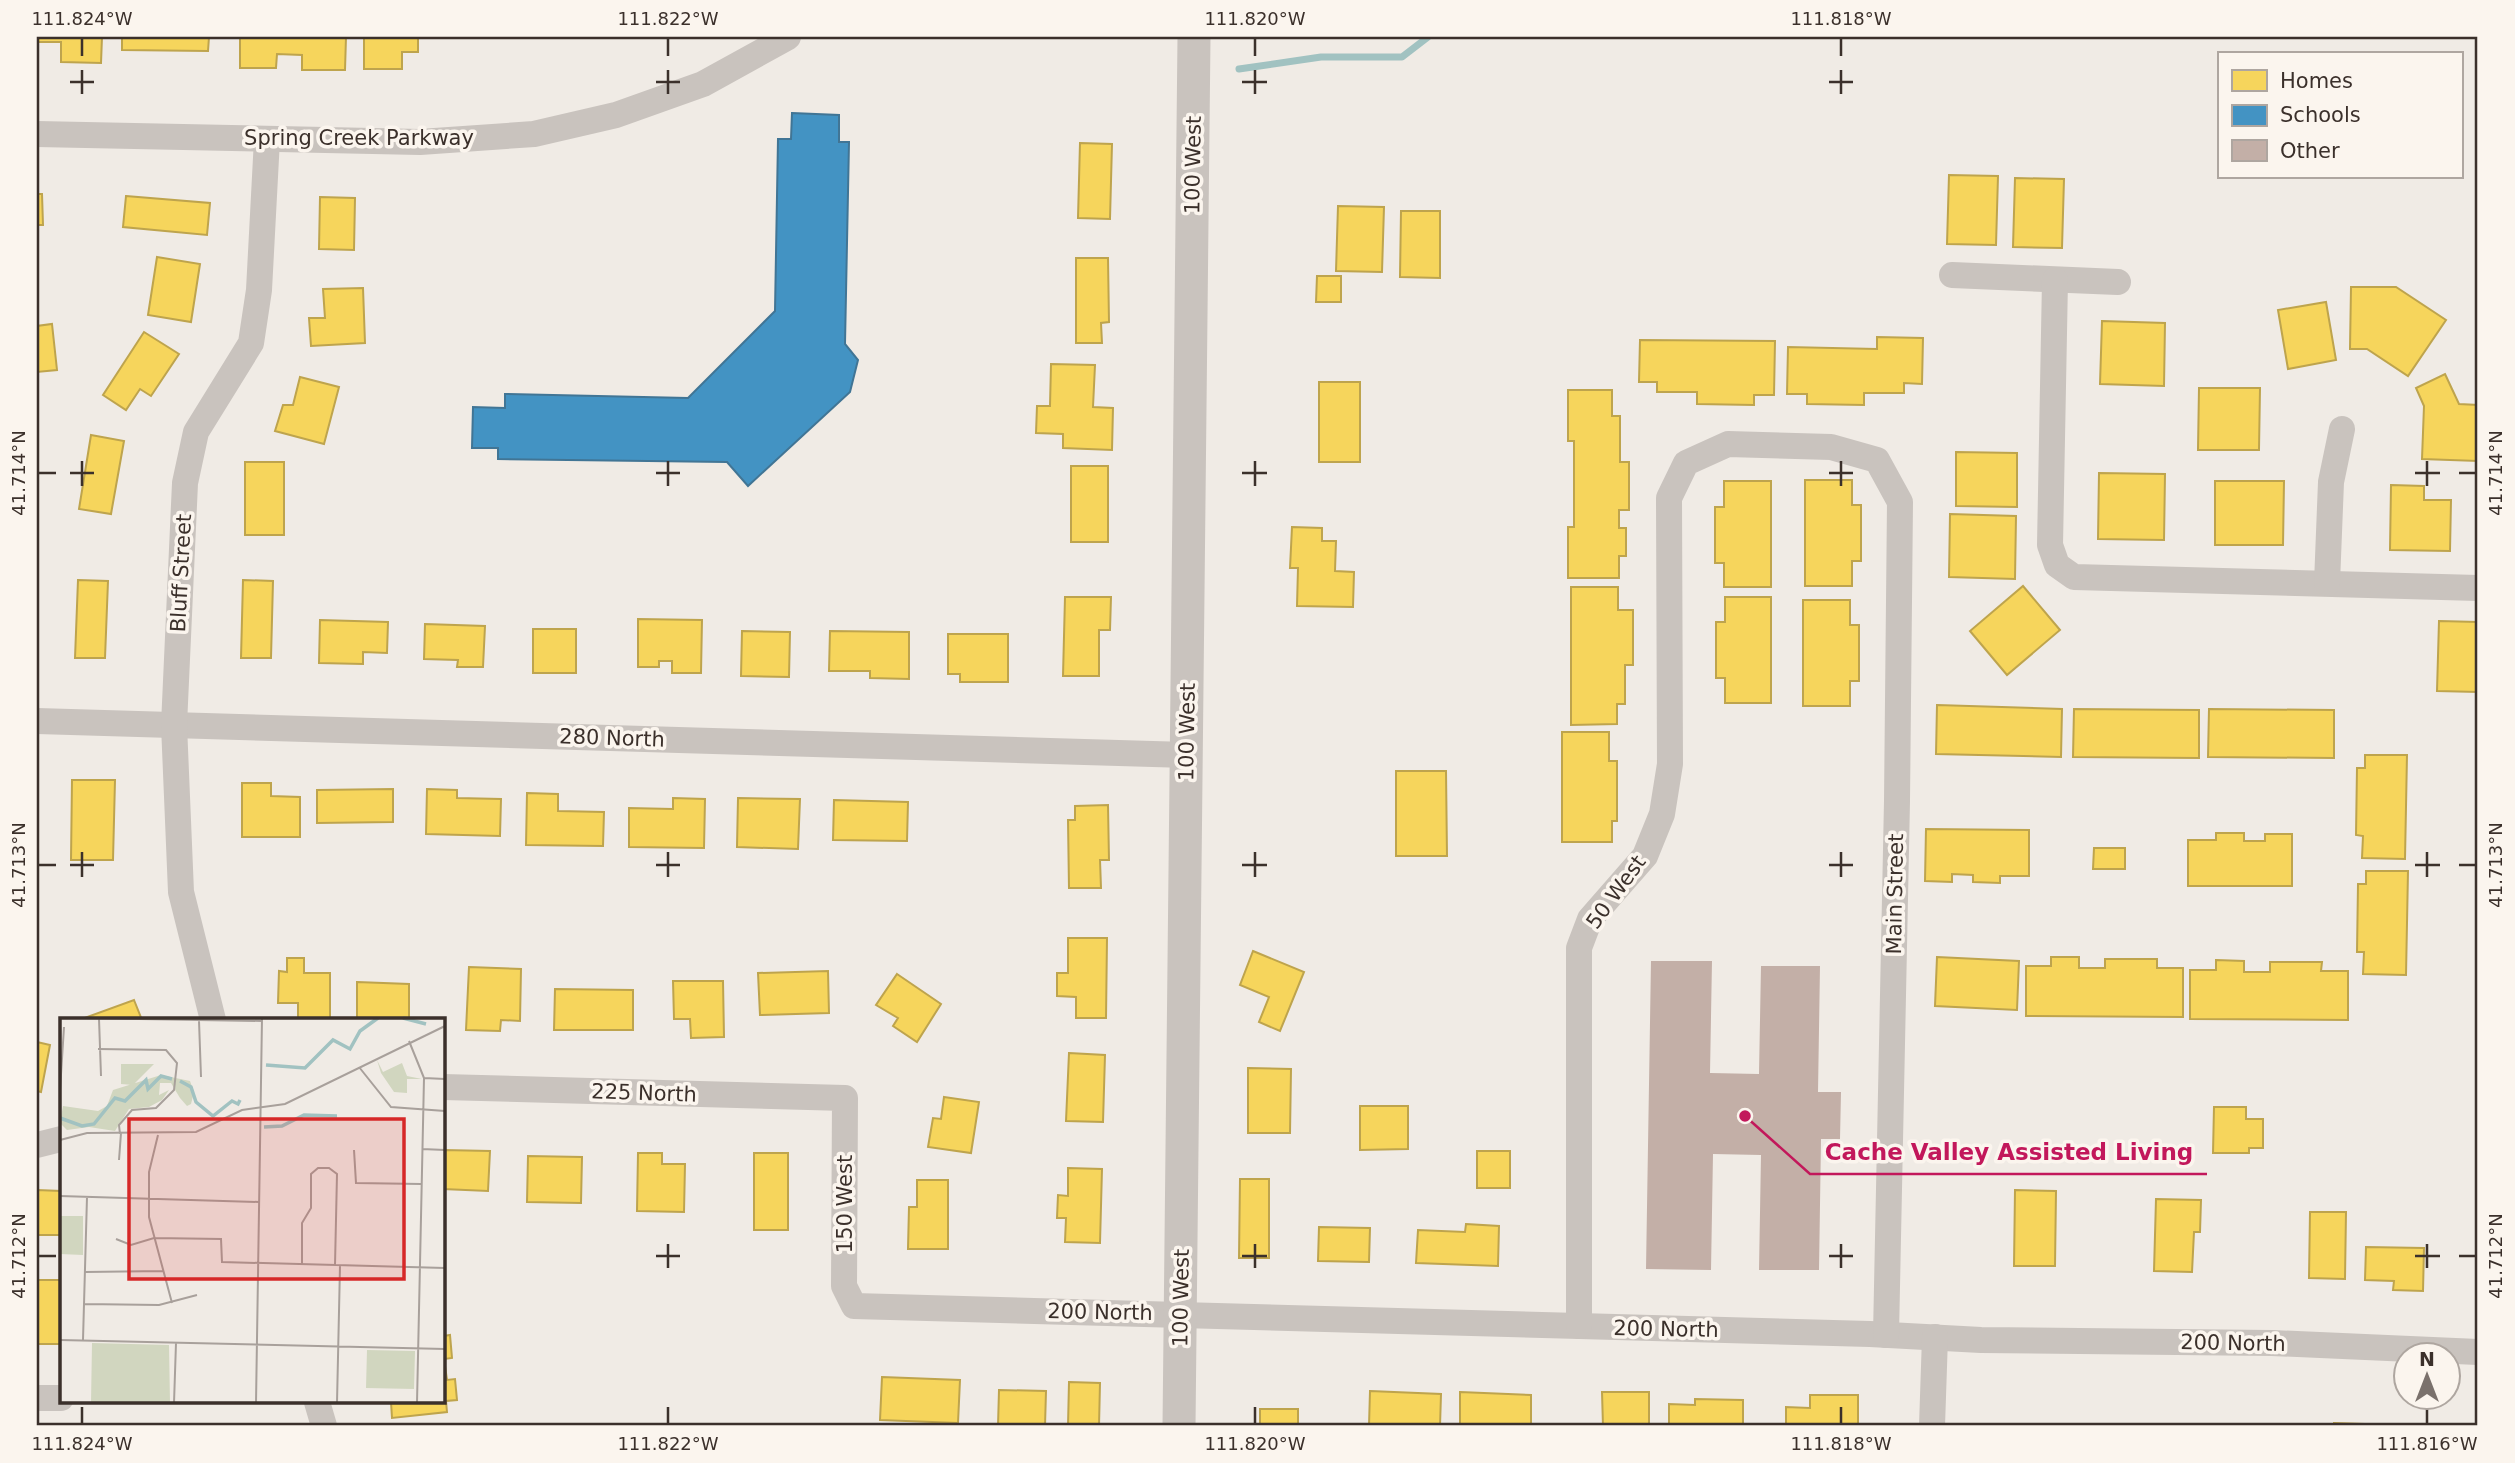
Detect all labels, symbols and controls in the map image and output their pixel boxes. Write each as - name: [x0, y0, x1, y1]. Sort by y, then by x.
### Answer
- text: 111.824°W: [31, 8, 133, 29]
- text: 111.822°W: [617, 8, 719, 29]
- text: 111.820°W: [1204, 8, 1306, 29]
- text: 111.818°W: [1790, 8, 1892, 29]
- legend: [2218, 52, 2462, 178]
- text: Homes: [2280, 69, 2353, 93]
- text: Schools: [2280, 103, 2361, 127]
- street label: 100 West: [1180, 116, 1206, 214]
- street label: Spring Creek Parkway: [244, 126, 474, 150]
- text: Other: [2280, 139, 2340, 163]
- text: 41.714°N: [8, 430, 29, 516]
- text: 41.714°N: [2485, 430, 2506, 516]
- street label: Bluff Street: [166, 513, 196, 633]
- street label: 100 West: [1174, 683, 1200, 781]
- street label: 280 North: [559, 724, 665, 752]
- text: 41.713°N: [8, 822, 29, 908]
- text: 41.713°N: [2485, 822, 2506, 908]
- street label: Main Street: [1882, 833, 1908, 955]
- street label: 50 West: [1581, 851, 1651, 933]
- inset map: [60, 1018, 444, 1404]
- street label: 225 North: [591, 1079, 697, 1107]
- callout: Cache Valley Assisted Living: [1810, 1130, 2207, 1174]
- text: Cache Valley Assisted Living: [1825, 1139, 2193, 1165]
- street label: 150 West: [833, 1155, 857, 1253]
- text: 41.712°N: [8, 1213, 29, 1299]
- text: 41.712°N: [2485, 1213, 2506, 1299]
- street label: 100 West: [1168, 1249, 1194, 1347]
- street label: 200 North: [1047, 1299, 1153, 1325]
- street label: 200 North: [1613, 1316, 1719, 1342]
- street label: 200 North: [2180, 1330, 2286, 1356]
- north arrow: [2392, 1340, 2462, 1410]
- text: N: [2419, 1348, 2435, 1370]
- text: 111.824°W: [31, 1433, 133, 1454]
- text: 111.822°W: [617, 1433, 719, 1454]
- text: 111.820°W: [1204, 1433, 1306, 1454]
- text: 111.818°W: [1790, 1433, 1892, 1454]
- text: 111.816°W: [2376, 1433, 2478, 1454]

